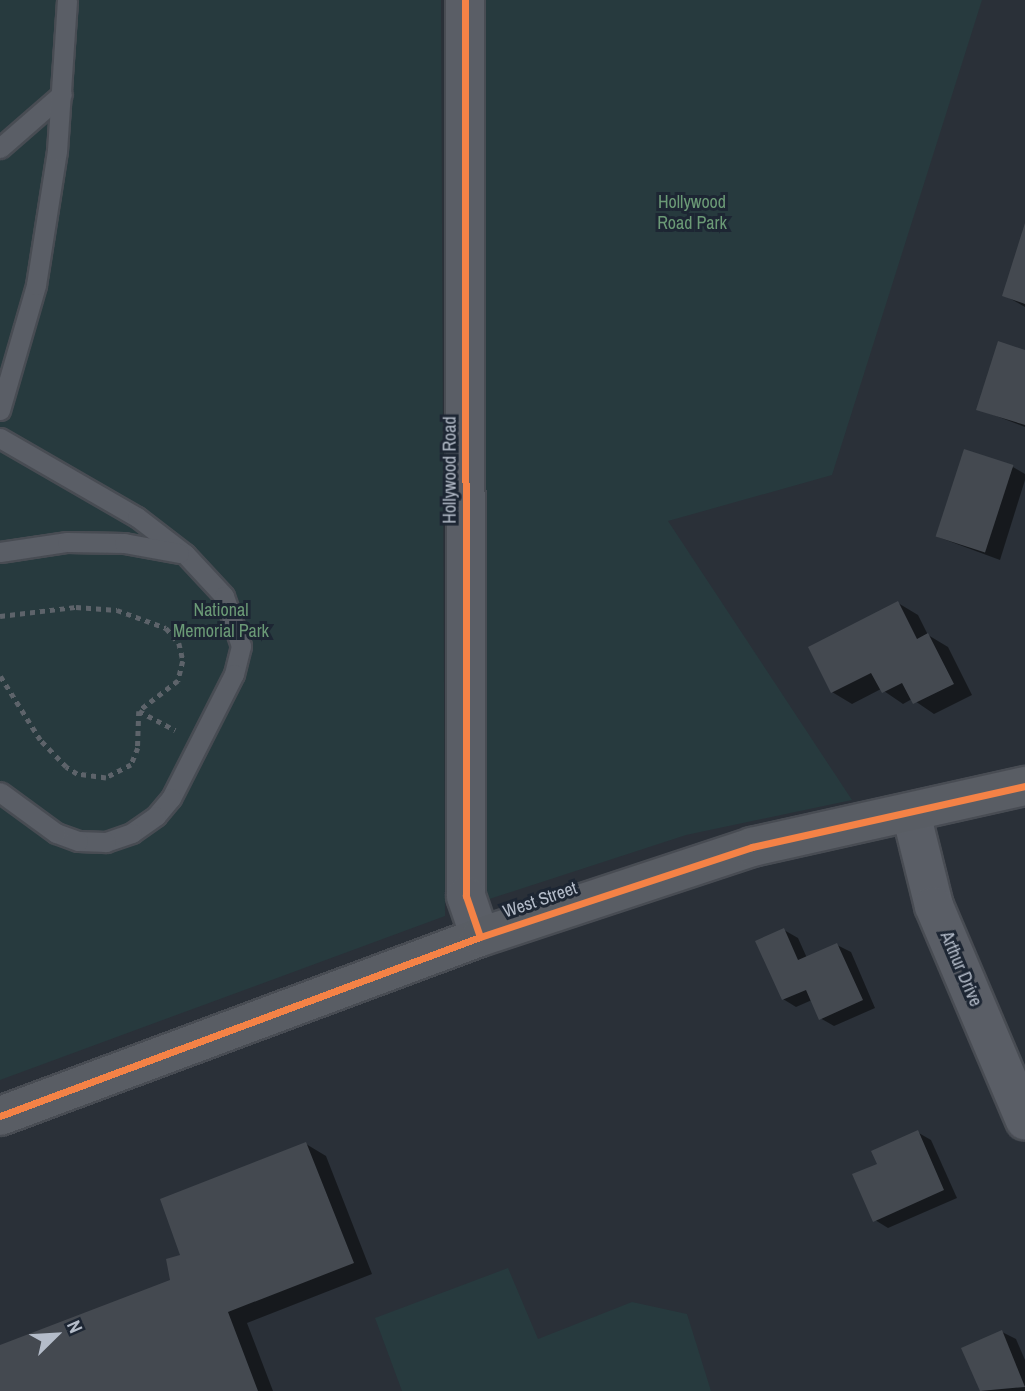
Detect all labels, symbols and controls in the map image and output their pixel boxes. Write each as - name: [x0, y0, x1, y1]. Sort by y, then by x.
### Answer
- park label: Hollywood Road Park: [657, 192, 727, 234]
- street label: Hollywood Road: [439, 416, 461, 524]
- park label: National Memorial Park: [173, 600, 269, 642]
- street label: West Street: [500, 877, 580, 923]
- street label: Arthur Drive: [936, 928, 986, 1010]
- north arrow: [21, 1300, 91, 1370]
- text: N: [61, 1316, 89, 1337]

